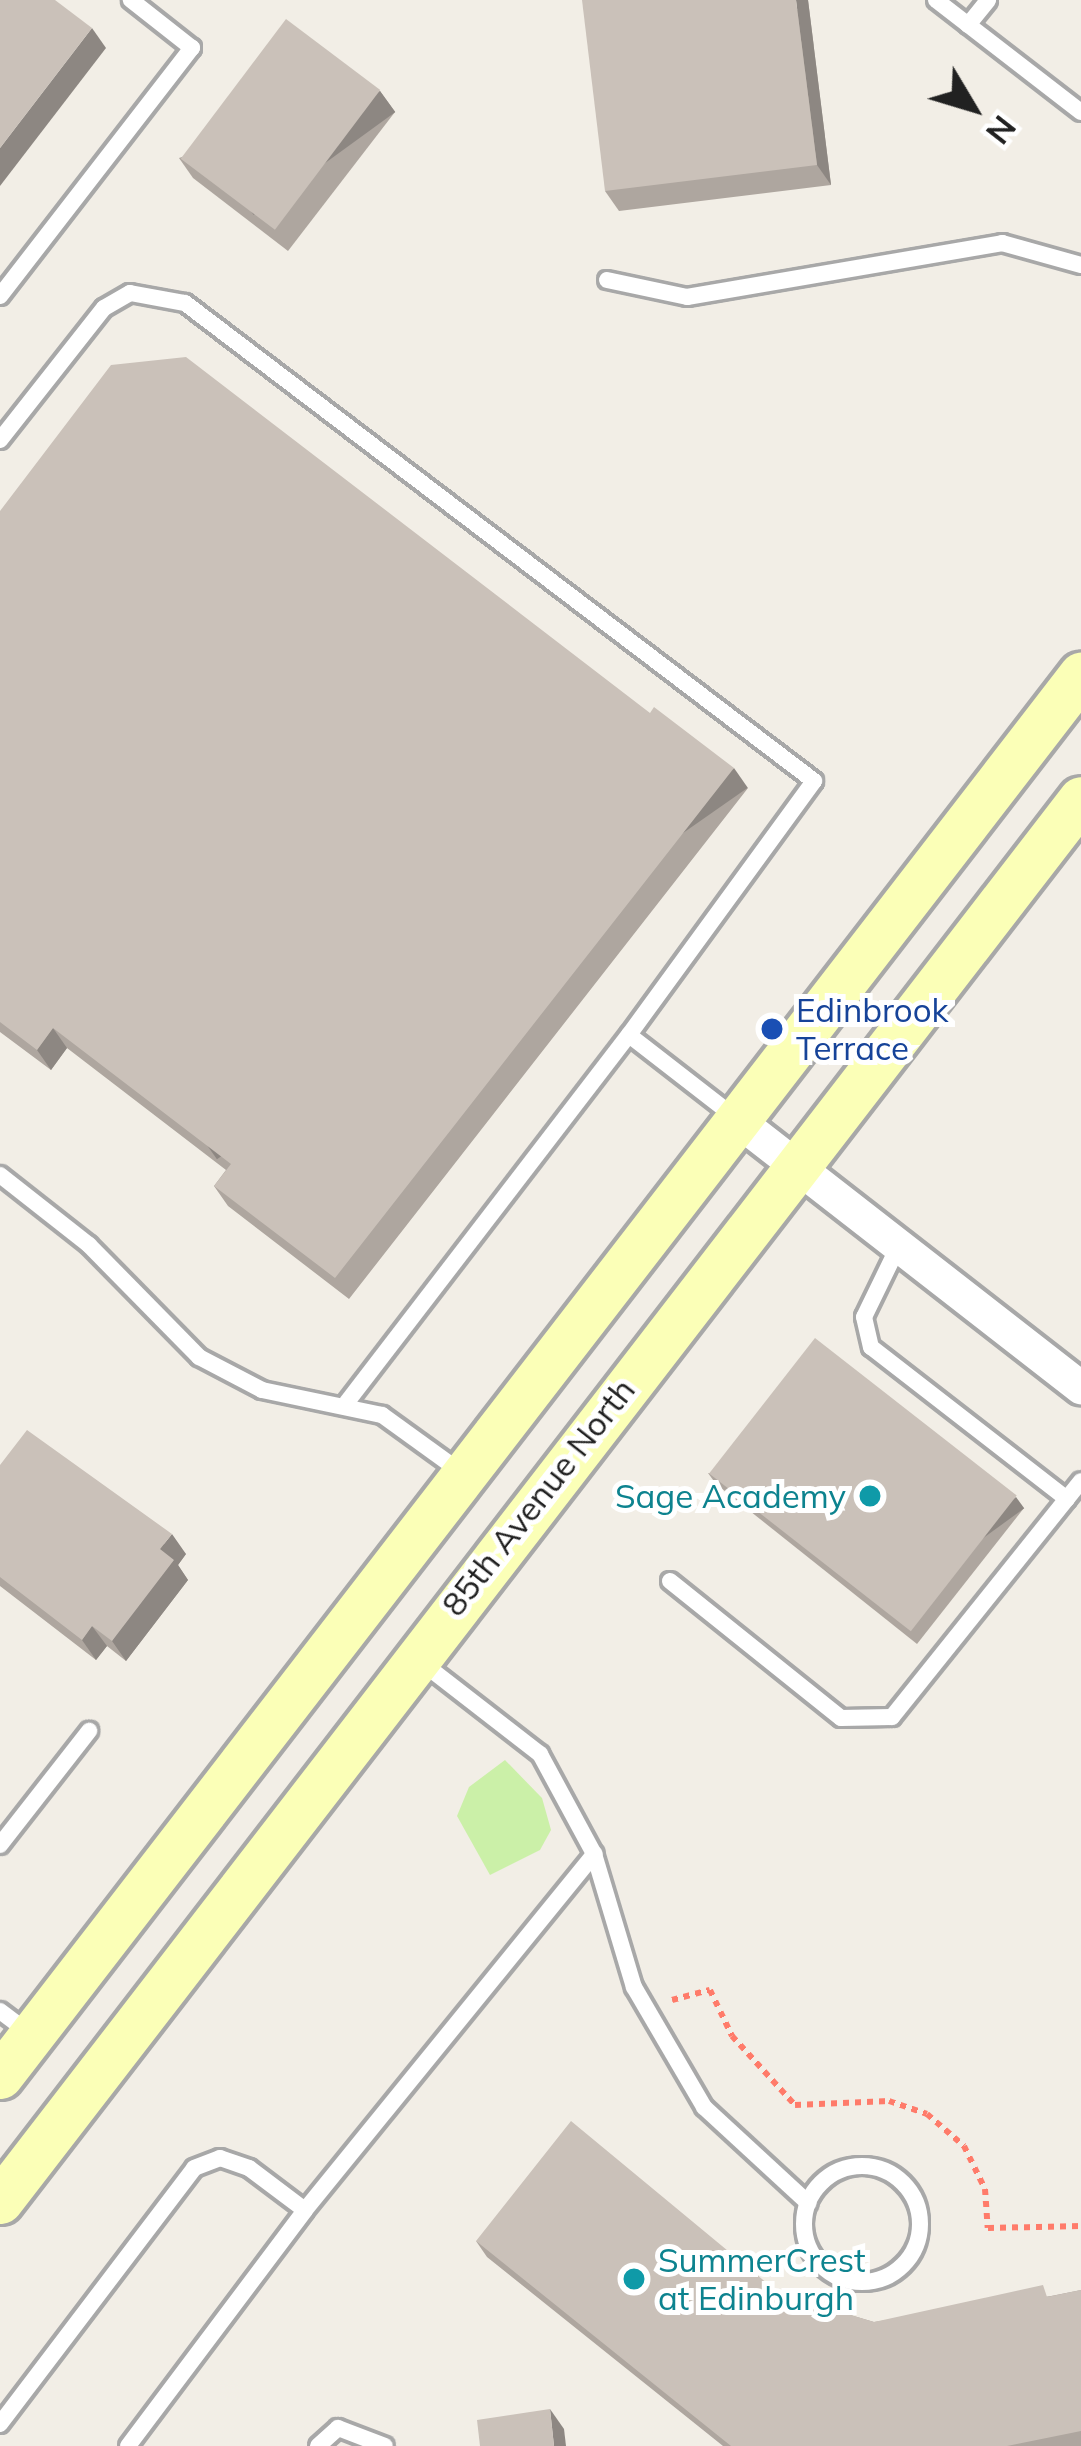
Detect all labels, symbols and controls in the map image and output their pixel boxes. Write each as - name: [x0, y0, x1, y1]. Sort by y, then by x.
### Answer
- north arrow: [913, 48, 1033, 168]
- text: N: [978, 108, 1026, 153]
- place label: Edinbrook Terrace: [796, 990, 949, 1068]
- marker: Edinbrook Terrace: [759, 1016, 785, 1042]
- street label: 85th Avenue North: [433, 1371, 643, 1623]
- place label: Sage Academy: [615, 1476, 846, 1516]
- marker: Sage Academy: [857, 1483, 883, 1509]
- place label: SummerCrest at Edinburgh: [658, 2240, 866, 2318]
- marker: SummerCrest at Edinburgh: [621, 2266, 647, 2292]

